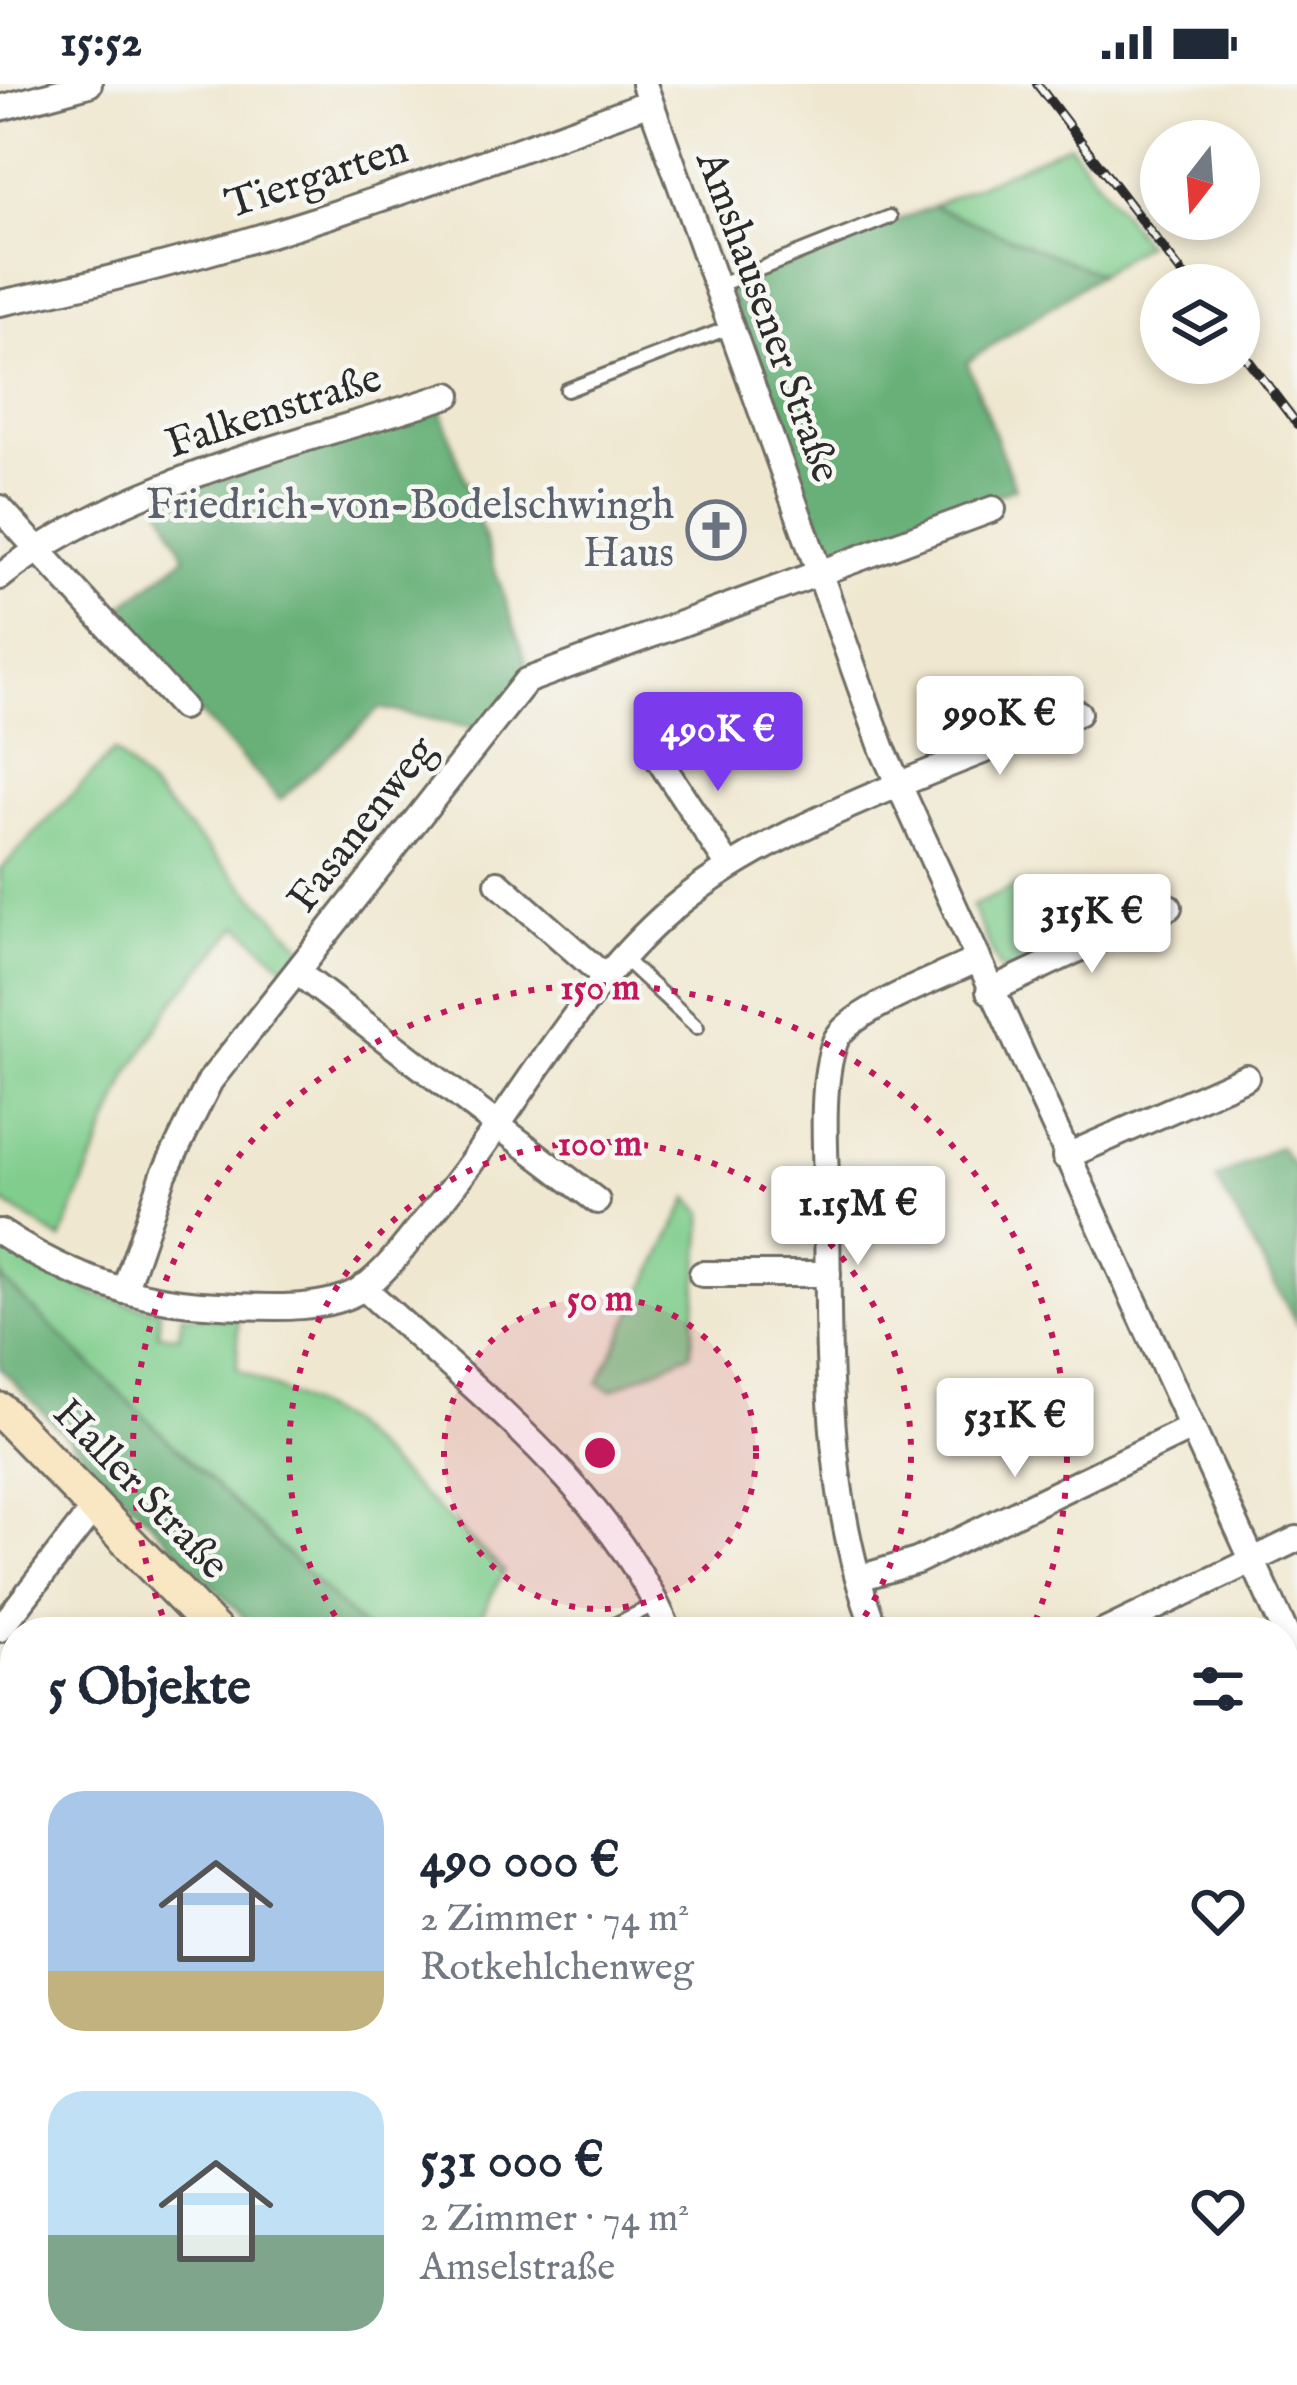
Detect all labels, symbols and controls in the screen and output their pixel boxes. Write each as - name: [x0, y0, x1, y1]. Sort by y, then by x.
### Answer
- text: 15:52: [60, 14, 142, 71]
- north arrow: [1140, 120, 1260, 240]
- map controls: [1140, 120, 1260, 384]
- street label: Tiergarten: [219, 124, 415, 232]
- street label: Amshausener Straße: [682, 143, 852, 490]
- button: layers: [1140, 264, 1260, 384]
- street label: Falkenstraße: [160, 352, 388, 472]
- place label: Friedrich-von-Bodelschwingh Haus: [146, 480, 674, 581]
- church icon: Friedrich-von-Bodelschwingh Haus: [685, 499, 747, 561]
- pin: 990K €: [902, 676, 1098, 778]
- text: 990K €: [944, 690, 1056, 739]
- pin: 490K €: [620, 692, 816, 794]
- text: 490K €: [661, 706, 775, 755]
- street label: Fasanenweg: [277, 725, 449, 924]
- pin: 315K €: [994, 874, 1190, 976]
- text: 315K €: [1041, 888, 1143, 937]
- text: 150 m: [560, 966, 640, 1012]
- text: 100 m: [558, 1122, 642, 1168]
- pin: 1.15M €: [747, 1166, 969, 1268]
- text: 1.15M €: [798, 1180, 918, 1229]
- text: 50 m: [567, 1277, 633, 1323]
- pin: 531K €: [917, 1378, 1113, 1480]
- street label: Haller Straße: [41, 1388, 239, 1592]
- text: 531K €: [964, 1392, 1066, 1441]
- centre of rings: [579, 1432, 621, 1474]
- icon: filters: [1185, 1656, 1251, 1722]
- text: 5 Objekte: [48, 1657, 251, 1722]
- text: 490 000 €: [420, 1830, 620, 1895]
- icon: home: [144, 1839, 288, 1983]
- icon: heart: [1185, 1878, 1251, 1944]
- text: 2 Zimmer · 74 m²: [420, 1895, 689, 1944]
- text: Rotkehlchenweg: [420, 1944, 694, 1993]
- text: 531 000 €: [420, 2130, 604, 2195]
- icon: home: [144, 2139, 288, 2283]
- icon: heart: [1185, 2178, 1251, 2244]
- text: 2 Zimmer · 74 m²: [420, 2195, 689, 2244]
- text: Amselstraße: [420, 2244, 615, 2293]

